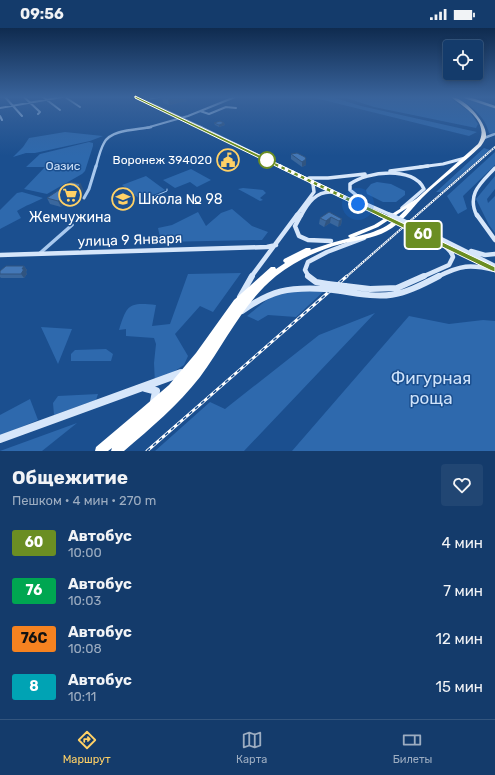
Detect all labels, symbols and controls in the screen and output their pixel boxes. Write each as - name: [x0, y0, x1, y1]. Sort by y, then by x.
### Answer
- text: 09:56: [20, 5, 64, 23]
- map controls: [443, 40, 483, 80]
- button: locate: [443, 40, 483, 80]
- public building icon: Воронеж 394020: [215, 147, 241, 173]
- unlabelled marker: [258, 151, 276, 169]
- place label: Воронеж 394020: [113, 153, 212, 167]
- park label: Оазис: [46, 159, 81, 173]
- supermarket icon: Жемчужина: [57, 182, 83, 208]
- school or university icon: Школа № 98: [110, 186, 136, 212]
- place label: Школа № 98: [138, 191, 223, 208]
- your location: [348, 194, 368, 214]
- place label: Жемчужина: [29, 209, 111, 226]
- line badge: 60: [405, 222, 441, 248]
- text: 60: [414, 226, 432, 243]
- street label: улица 9 Января: [77, 230, 183, 250]
- park label: Фигурная роща: [391, 368, 471, 408]
- button: heart: [441, 464, 483, 506]
- text: Общежитие: [12, 466, 128, 489]
- text: Пешком · 4 мин · 270 m: [12, 493, 156, 508]
- text: Автобус: [68, 527, 132, 545]
- text: 60: [25, 534, 43, 551]
- text: 4 мин: [442, 534, 483, 552]
- text: 10:00: [68, 545, 102, 560]
- text: Автобус: [68, 575, 132, 593]
- text: 76: [26, 582, 42, 599]
- text: 7 мин: [443, 582, 483, 600]
- text: 10:03: [68, 593, 101, 608]
- text: Автобус: [68, 623, 132, 641]
- text: 76С: [21, 630, 47, 647]
- text: 12 мин: [436, 630, 483, 648]
- text: 10:08: [68, 641, 102, 656]
- text: Автобус: [68, 671, 132, 689]
- text: 8: [29, 678, 39, 695]
- text: 15 мин: [435, 678, 483, 696]
- text: 10:11: [68, 689, 96, 704]
- tab: Маршрут: [63, 729, 111, 766]
- tab: Карта: [236, 729, 267, 766]
- tab: Билеты: [393, 729, 432, 766]

